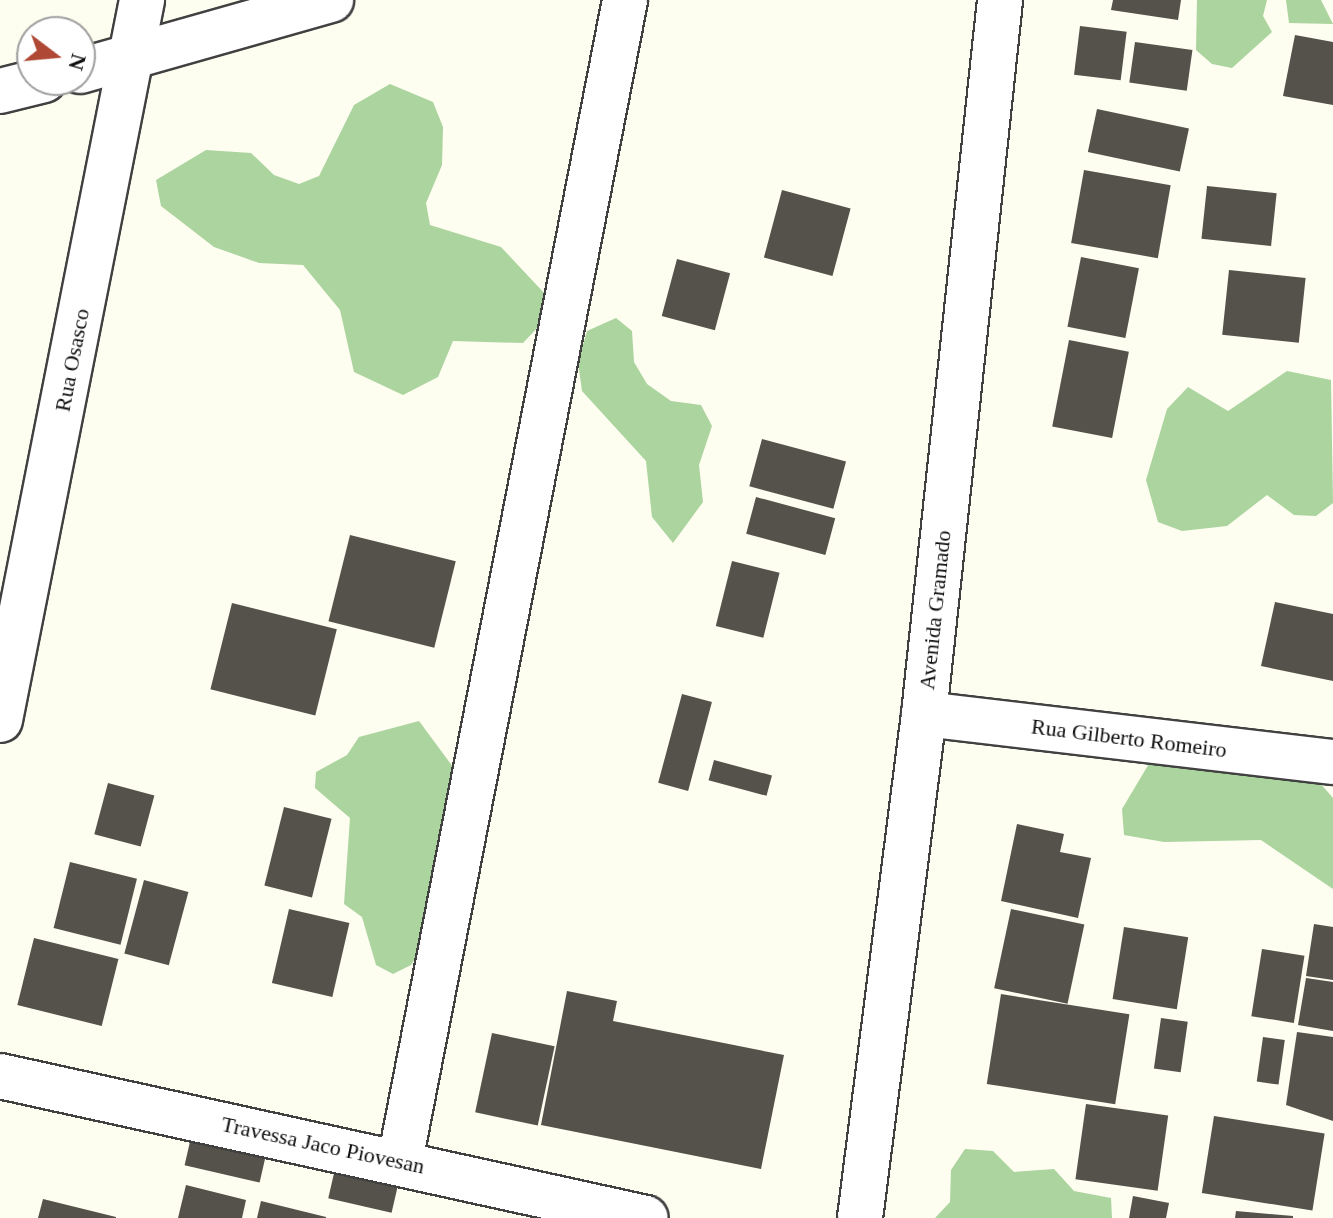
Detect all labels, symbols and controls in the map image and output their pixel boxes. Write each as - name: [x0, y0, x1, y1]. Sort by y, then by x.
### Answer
- north arrow: [16, 16, 96, 96]
- text: N: [63, 51, 92, 73]
- street label: Rua Osasco: [49, 306, 95, 414]
- street label: Avenida Gramado: [913, 529, 957, 691]
- street label: Rua Gilberto Romeiro: [1030, 713, 1228, 763]
- street label: Travessa Jaco Piovesan: [219, 1111, 427, 1179]

